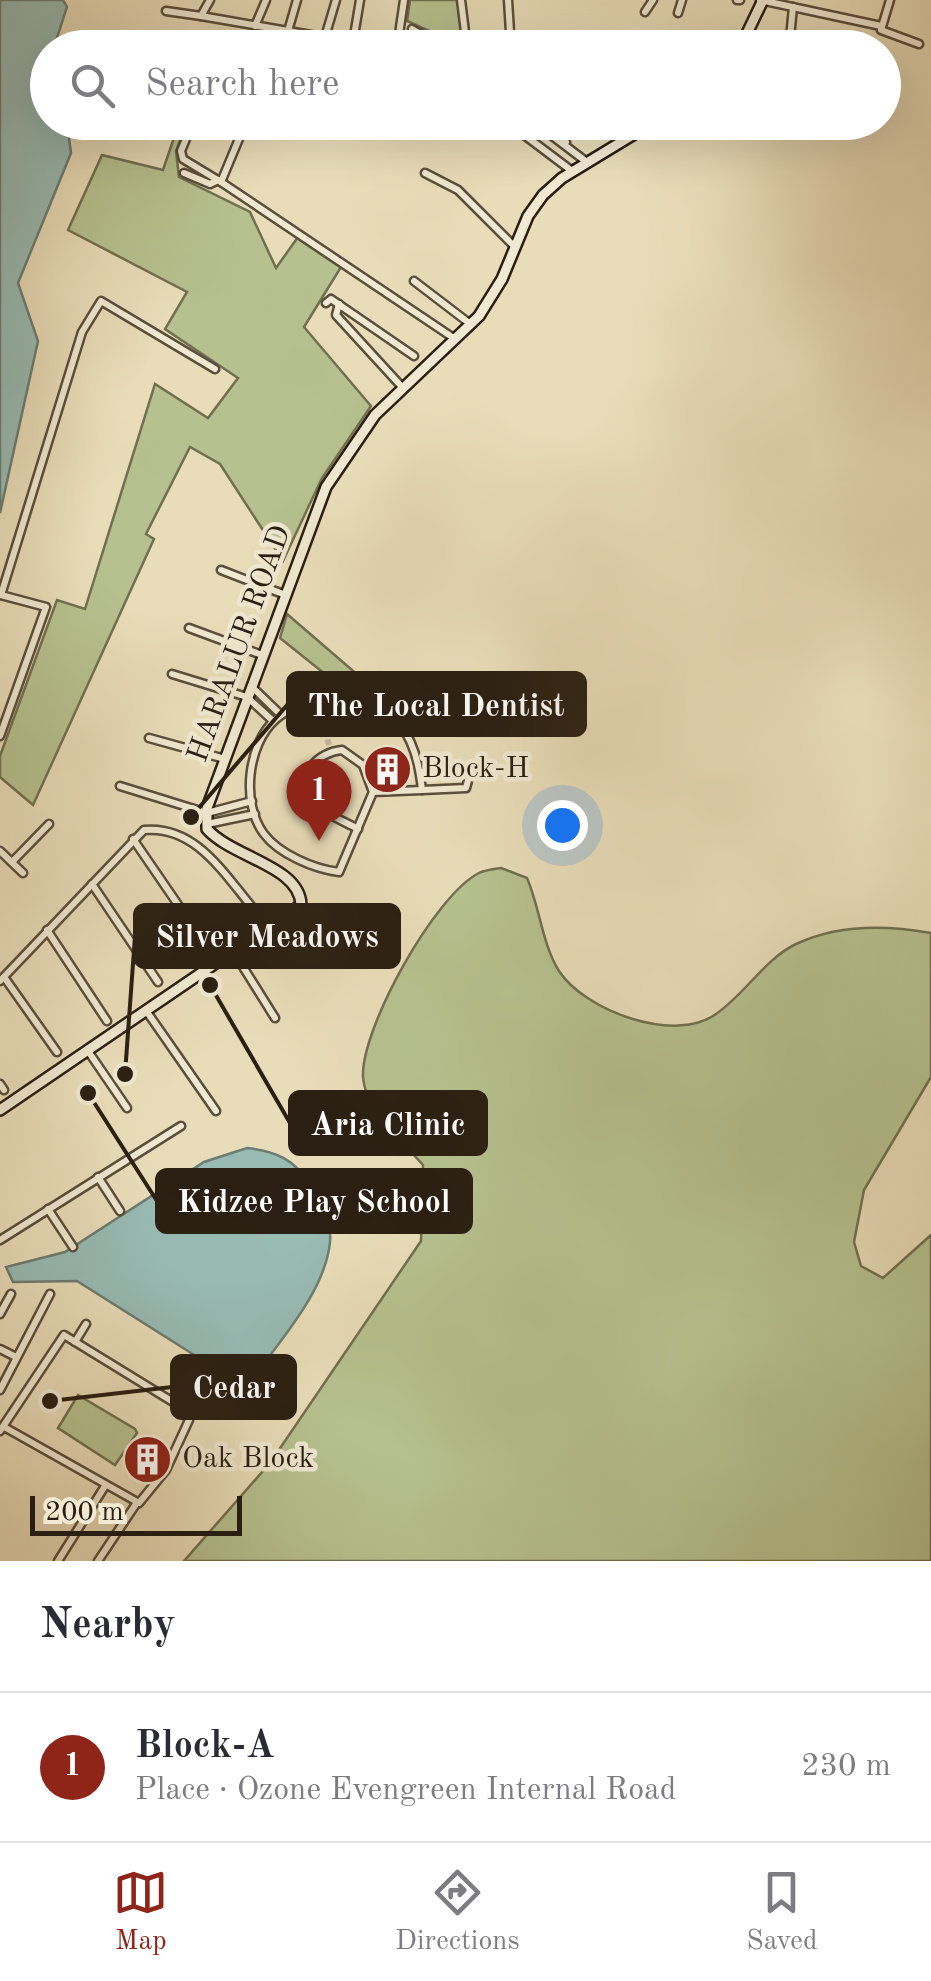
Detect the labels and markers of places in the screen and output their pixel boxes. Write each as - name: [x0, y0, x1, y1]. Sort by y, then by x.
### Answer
- callout: The Local Dentist: [288, 673, 585, 735]
- building icon: Block-H: [361, 743, 413, 795]
- place label: Block-H: [422, 754, 529, 784]
- pin: 1: [286, 758, 352, 841]
- callout: Silver Meadows: [135, 905, 399, 967]
- callout: Aria Clinic: [290, 1092, 486, 1154]
- callout: Kidzee Play School: [157, 1170, 471, 1232]
- callout: Cedar: [172, 1356, 295, 1418]
- building icon: Oak Block: [121, 1433, 173, 1485]
- place label: Oak Block: [182, 1444, 314, 1474]

